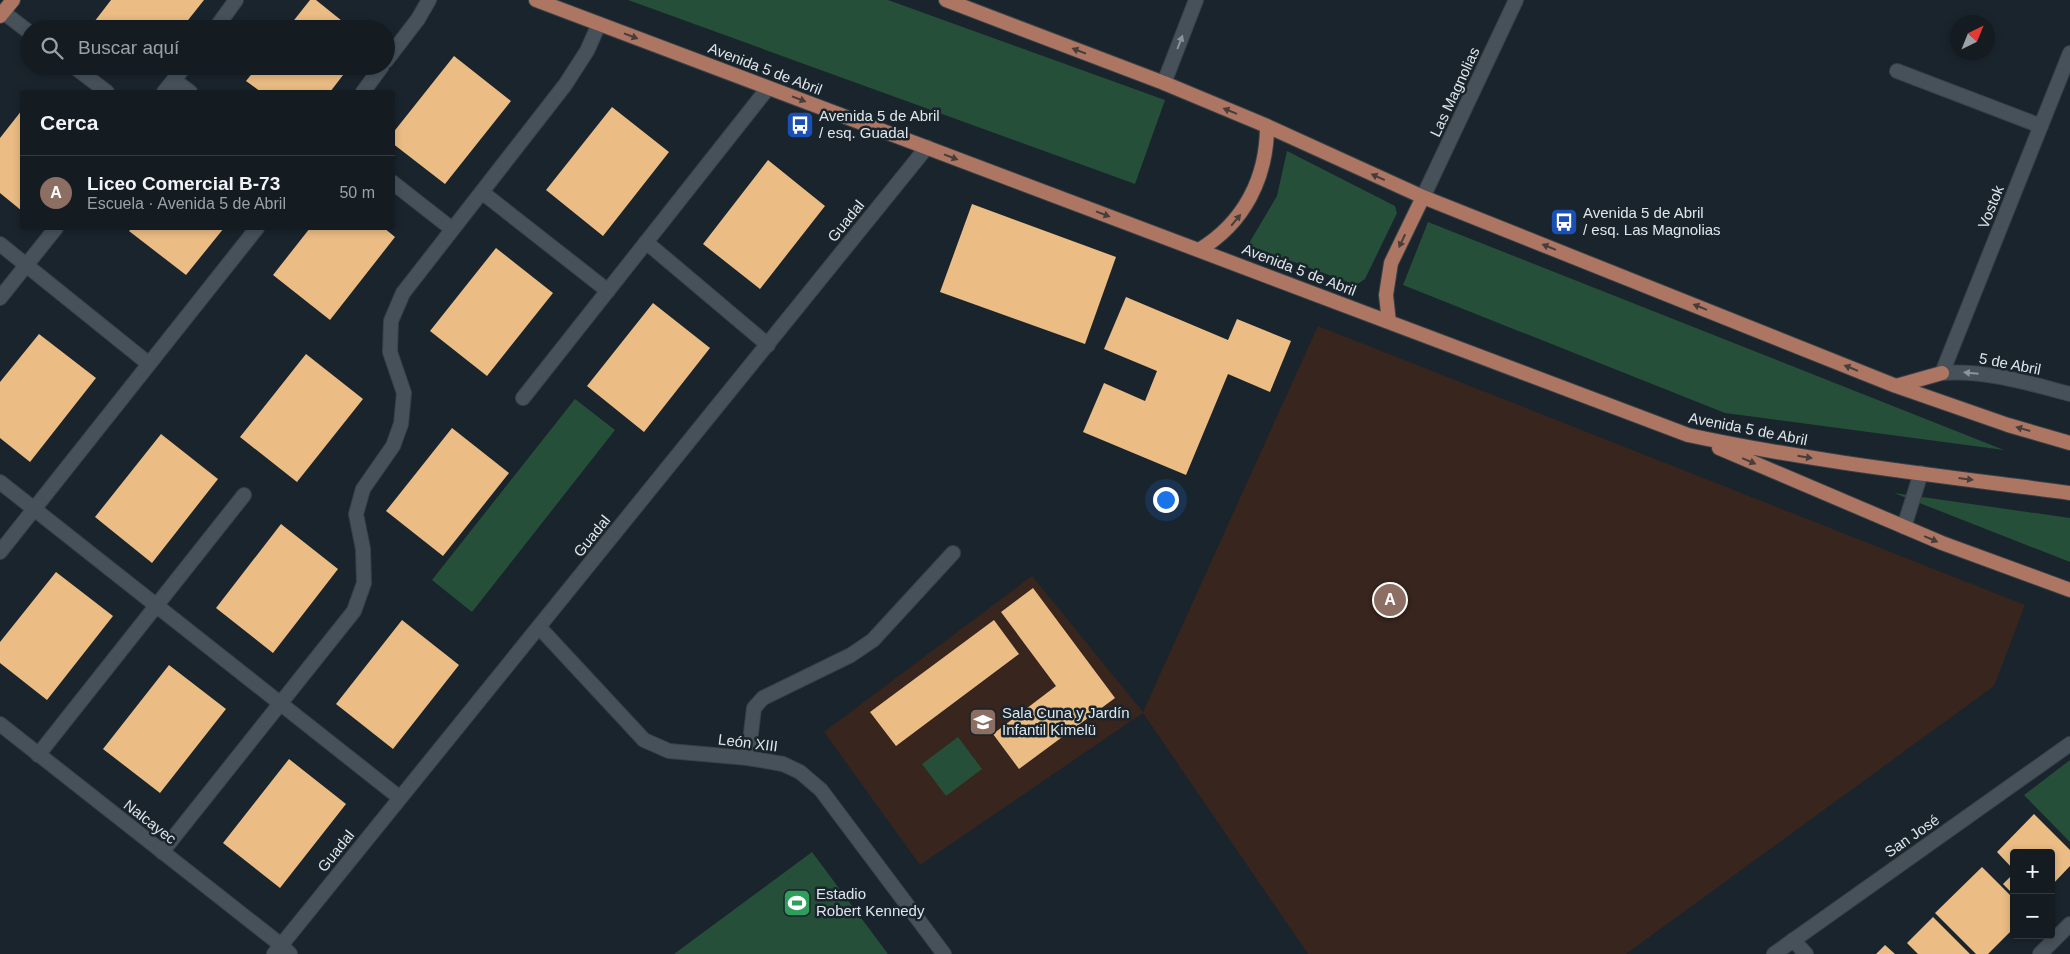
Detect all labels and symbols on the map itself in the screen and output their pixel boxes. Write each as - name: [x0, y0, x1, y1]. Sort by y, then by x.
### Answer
- north arrow: [1950, 15, 1995, 60]
- one-way arrow: [624, 32, 639, 40]
- one-way arrow: [1177, 34, 1184, 49]
- street label: Avenida 5 de Abril: [706, 39, 825, 98]
- street label: Las Magnolias: [1426, 44, 1483, 139]
- one-way arrow: [1071, 47, 1086, 55]
- one-way arrow: [792, 96, 807, 103]
- place label: Avenida 5 de Abril / esq. Guadal: [819, 107, 940, 141]
- one-way arrow: [1222, 107, 1237, 115]
- bus stop icon: Avenida 5 de Abril / esq. Guadal: [785, 110, 815, 140]
- one-way arrow: [944, 153, 959, 161]
- one-way arrow: [1371, 172, 1385, 180]
- street label: Vostok: [1974, 182, 2007, 231]
- street label: Guadal: [824, 197, 867, 245]
- place label: Avenida 5 de Abril / esq. Las Magnolias: [1583, 204, 1721, 238]
- bus stop icon: Avenida 5 de Abril / esq. Las Magnolias: [1549, 207, 1579, 237]
- one-way arrow: [1096, 211, 1111, 218]
- one-way arrow: [1231, 213, 1242, 226]
- one-way arrow: [1397, 234, 1405, 248]
- street label: Avenida 5 de Abril: [1240, 240, 1359, 299]
- one-way arrow: [1541, 243, 1556, 251]
- one-way arrow: [1693, 303, 1707, 311]
- street label: 5 de Abril: [1978, 349, 2042, 378]
- one-way arrow: [1843, 364, 1858, 372]
- one-way arrow: [1963, 368, 1979, 376]
- street label: Avenida 5 de Abril: [1687, 409, 1809, 448]
- one-way arrow: [2016, 425, 2031, 433]
- one-way arrow: [1798, 453, 1814, 461]
- one-way arrow: [1742, 457, 1757, 465]
- one-way arrow: [1958, 475, 1974, 483]
- your location: [1153, 487, 1179, 513]
- street label: Guadal: [570, 512, 613, 560]
- one-way arrow: [1924, 535, 1938, 543]
- pin: A: [1374, 581, 1406, 619]
- place label: Sala Cuna y Jardín Infantil Kimelü: [1002, 704, 1130, 738]
- school or university icon: Sala Cuna y Jardín Infantil Kimelü: [968, 707, 998, 737]
- street label: León XIII: [717, 730, 779, 755]
- street label: Nalcayec: [121, 796, 180, 848]
- street label: San José: [1881, 811, 1942, 860]
- street label: Guadal: [314, 827, 357, 875]
- place label: Estadio Robert Kennedy: [816, 885, 925, 919]
- sports icon: Estadio Robert Kennedy: [782, 888, 812, 918]

